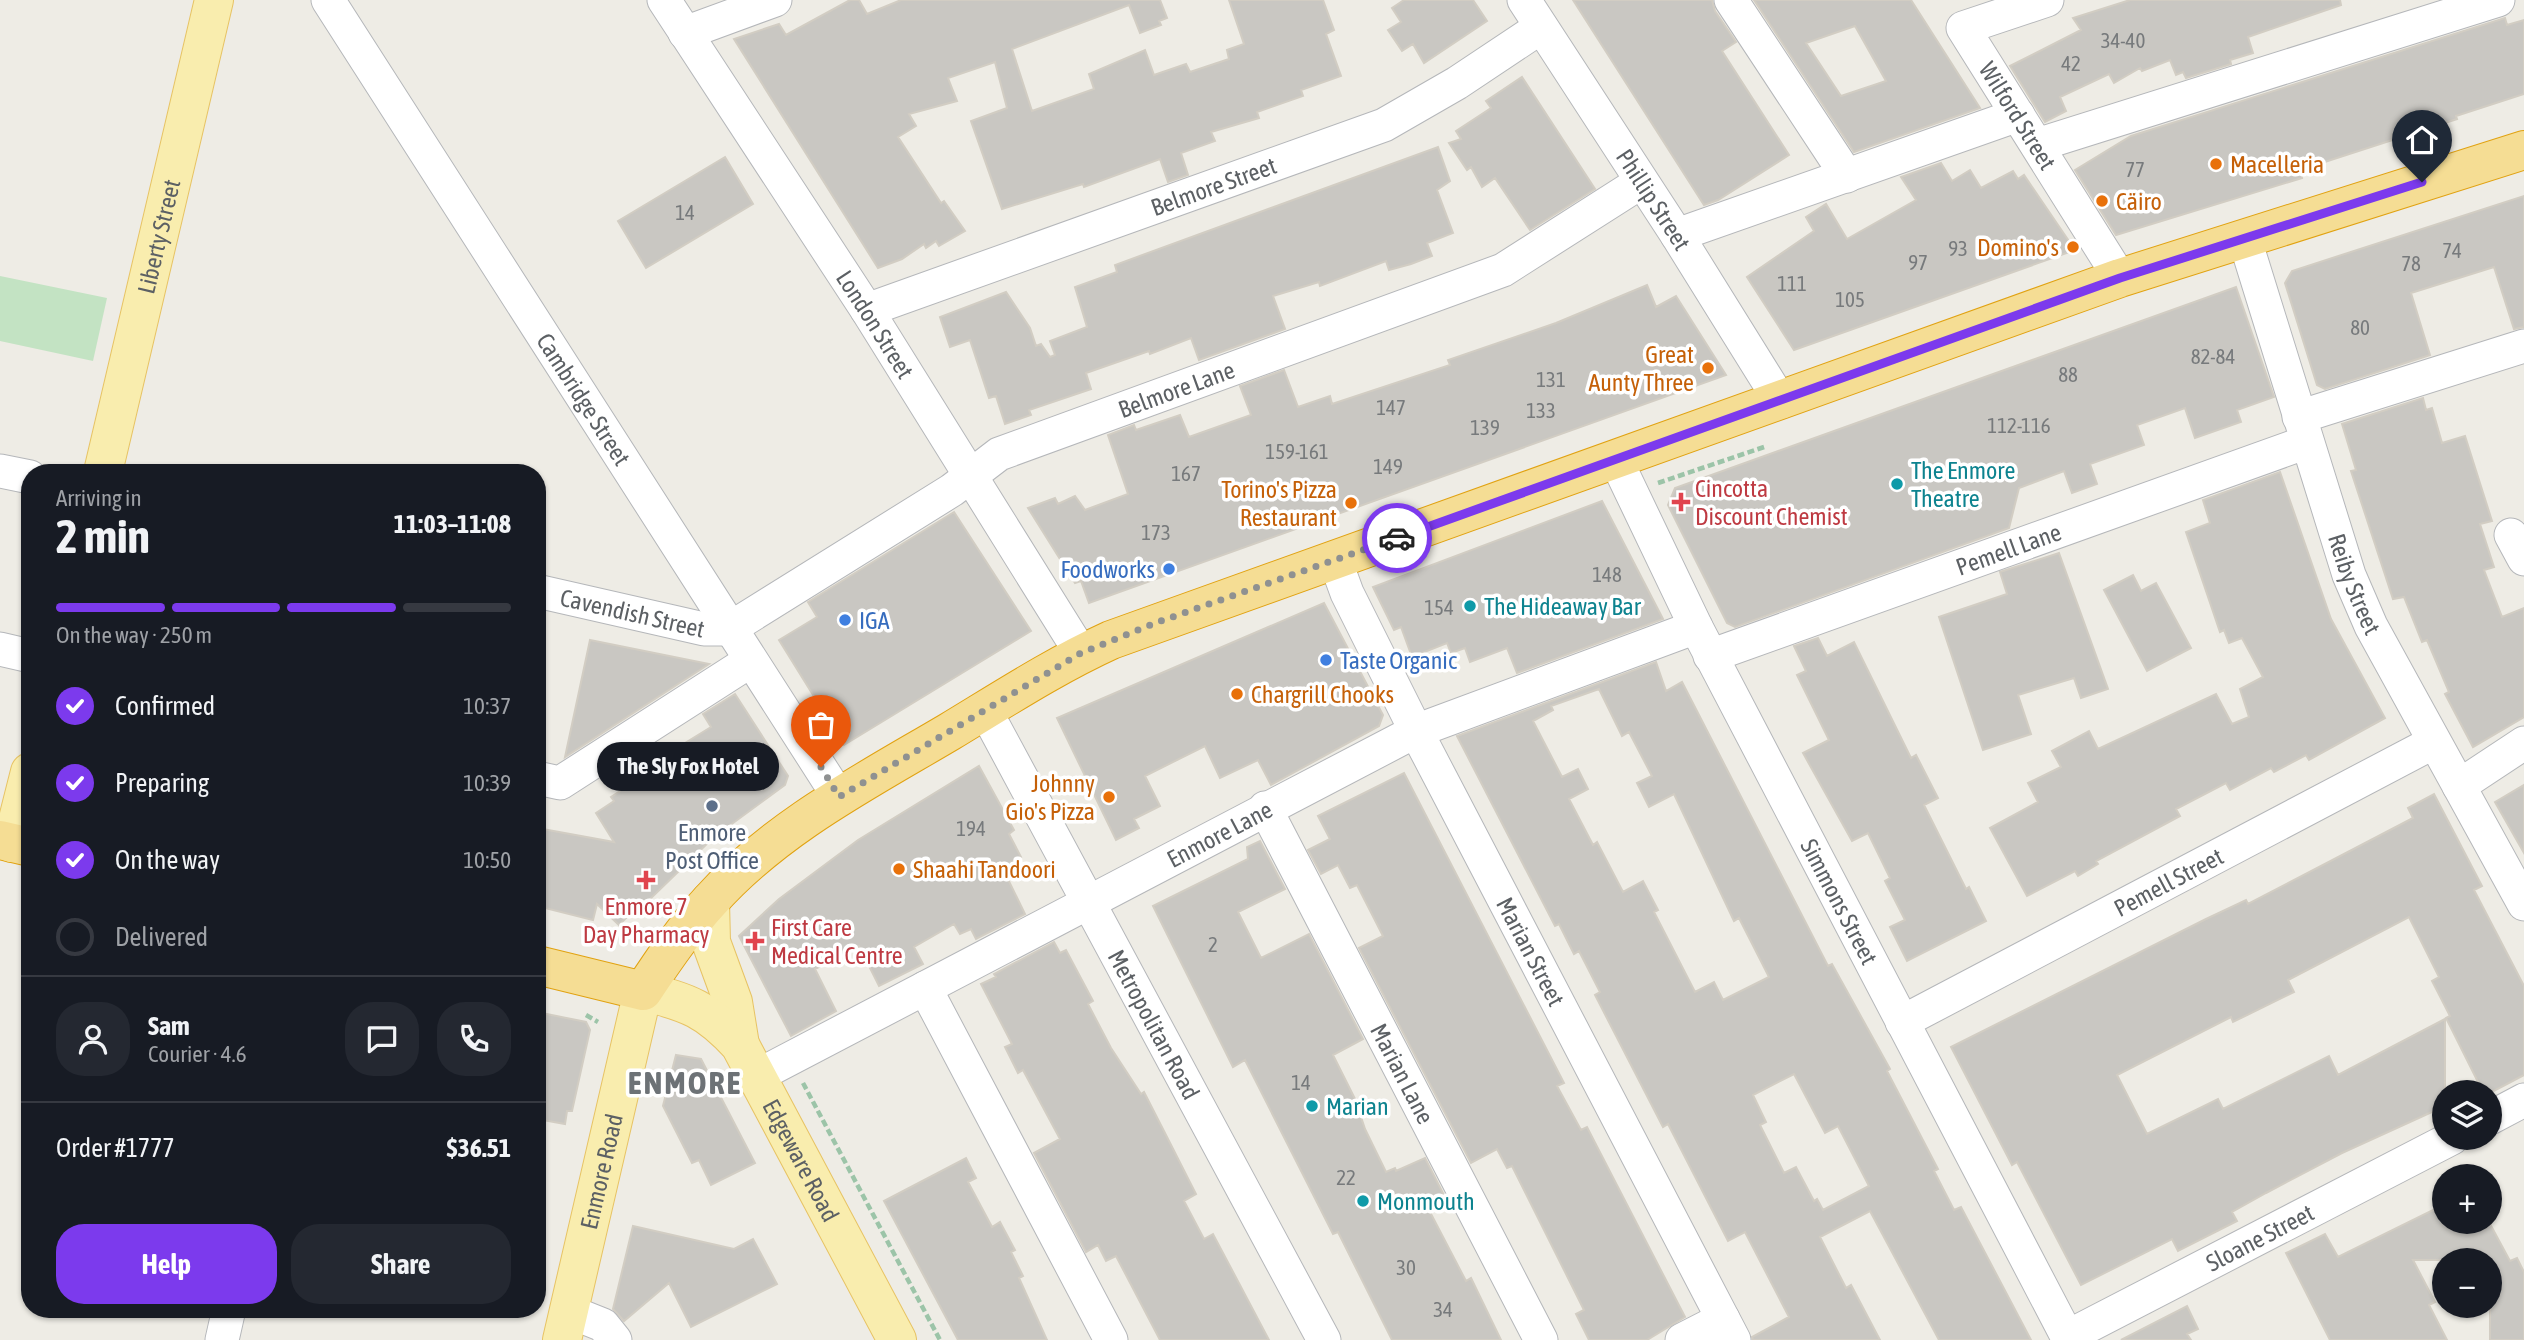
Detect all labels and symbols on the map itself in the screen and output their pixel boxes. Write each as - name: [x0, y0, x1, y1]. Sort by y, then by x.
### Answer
- house number: 34-40: [2101, 28, 2145, 52]
- house number: 42: [2061, 51, 2081, 75]
- street label: Wilford Street: [1974, 57, 2062, 174]
- pin: [2392, 110, 2452, 182]
- street label: Phillip Street: [1611, 144, 1696, 255]
- street label: Belmore Street: [1147, 151, 1280, 221]
- place label: Macelleria: [2230, 151, 2324, 178]
- marker: Macelleria: [2208, 156, 2224, 172]
- house number: 77: [2125, 157, 2145, 181]
- street label: Liberty Street: [132, 176, 185, 296]
- place label: Cäiro: [2116, 188, 2162, 215]
- marker: Cäiro: [2094, 193, 2110, 209]
- house number: 14: [675, 200, 695, 224]
- place label: Domino's: [1977, 234, 2059, 261]
- house number: 93: [1948, 236, 1968, 260]
- house number: 74: [2442, 238, 2462, 262]
- marker: Domino's: [2065, 239, 2081, 255]
- house number: 97: [1908, 250, 1928, 274]
- house number: 78: [2401, 251, 2421, 275]
- street label: London Street: [831, 265, 920, 383]
- house number: 111: [1777, 271, 1807, 295]
- house number: 105: [1835, 287, 1865, 311]
- house number: 80: [2350, 315, 2370, 339]
- street label: Cambridge Street: [532, 328, 636, 470]
- place label: Great Aunty Three: [1588, 341, 1694, 396]
- house number: 82-84: [2191, 344, 2235, 368]
- street label: Belmore Lane: [1115, 356, 1238, 423]
- marker: Great Aunty Three: [1700, 360, 1716, 376]
- house number: 88: [2058, 362, 2078, 386]
- house number: 131: [1536, 367, 1566, 391]
- house number: 147: [1376, 395, 1406, 419]
- house number: 133: [1526, 398, 1556, 422]
- house number: 112-116: [1987, 413, 2051, 437]
- house number: 139: [1470, 415, 1500, 439]
- house number: 159-161: [1265, 439, 1329, 463]
- house number: 149: [1373, 454, 1403, 478]
- place label: The Enmore Theatre: [1911, 457, 2015, 512]
- house number: 167: [1171, 461, 1201, 485]
- place label: Cincotta Discount Chemist: [1695, 475, 1848, 530]
- place label: Torino's Pizza Restaurant: [1221, 476, 1337, 531]
- marker: The Enmore Theatre: [1889, 476, 1905, 492]
- marker: Cincotta Discount Chemist: [1673, 494, 1689, 510]
- marker: Torino's Pizza Restaurant: [1343, 495, 1359, 511]
- courier: [1362, 503, 1432, 573]
- street label: Pemell Lane: [1952, 518, 2065, 580]
- house number: 173: [1141, 520, 1171, 544]
- street label: Reiby Street: [2323, 530, 2386, 639]
- place label: Foodworks: [1060, 556, 1155, 583]
- marker: Foodworks: [1161, 561, 1177, 577]
- house number: 148: [1592, 562, 1622, 586]
- street label: Cavendish Street: [558, 583, 707, 642]
- place label: The Hideaway Bar: [1484, 593, 1642, 620]
- house number: 154: [1424, 595, 1454, 619]
- marker: The Hideaway Bar: [1462, 598, 1478, 614]
- place label: IGA: [859, 607, 890, 634]
- marker: IGA: [837, 612, 853, 628]
- place label: Taste Organic: [1340, 647, 1457, 674]
- marker: Taste Organic: [1318, 652, 1334, 668]
- place label: Chargrill Chooks: [1251, 681, 1394, 708]
- marker: Chargrill Chooks: [1229, 686, 1245, 702]
- pin: [791, 695, 851, 767]
- callout: The Sly Fox Hotel: [597, 742, 779, 792]
- place label: Johnny Gio's Pizza: [1006, 770, 1095, 825]
- marker: Johnny Gio's Pizza: [1101, 789, 1117, 805]
- street label: Enmore Lane: [1162, 795, 1277, 872]
- marker: Enmore Post Office: [704, 798, 720, 814]
- house number: 194: [956, 816, 986, 840]
- place label: Enmore Post Office: [665, 819, 759, 874]
- street label: Simmons Street: [1796, 834, 1884, 969]
- street label: Pemell Street: [2109, 842, 2228, 922]
- place label: Shaahi Tandoori: [913, 856, 1056, 883]
- marker: Shaahi Tandoori: [891, 861, 907, 877]
- marker: Enmore 7 Day Pharmacy: [638, 872, 654, 888]
- street label: Marian Street: [1492, 892, 1571, 1010]
- place label: Enmore 7 Day Pharmacy: [583, 893, 709, 948]
- place label: First Care Medical Centre: [771, 914, 903, 969]
- marker: First Care Medical Centre: [745, 931, 765, 951]
- house number: 2: [1208, 932, 1218, 956]
- street label: Metropolitan Road: [1103, 945, 1205, 1104]
- street label: Marian Lane: [1366, 1019, 1440, 1128]
- district label: ENMORE: [628, 1064, 742, 1101]
- house number: 14: [1291, 1070, 1311, 1094]
- place label: Marian: [1326, 1093, 1389, 1120]
- street label: Edgeware Road: [758, 1094, 845, 1226]
- marker: Marian: [1304, 1098, 1320, 1114]
- street label: Enmore Road: [575, 1111, 628, 1232]
- house number: 22: [1336, 1165, 1356, 1189]
- place label: Monmouth: [1377, 1188, 1475, 1215]
- marker: Monmouth: [1355, 1193, 1371, 1209]
- street label: Sloane Street: [2202, 1198, 2318, 1276]
- house number: 30: [1396, 1255, 1416, 1279]
- house number: 34: [1433, 1297, 1453, 1321]

